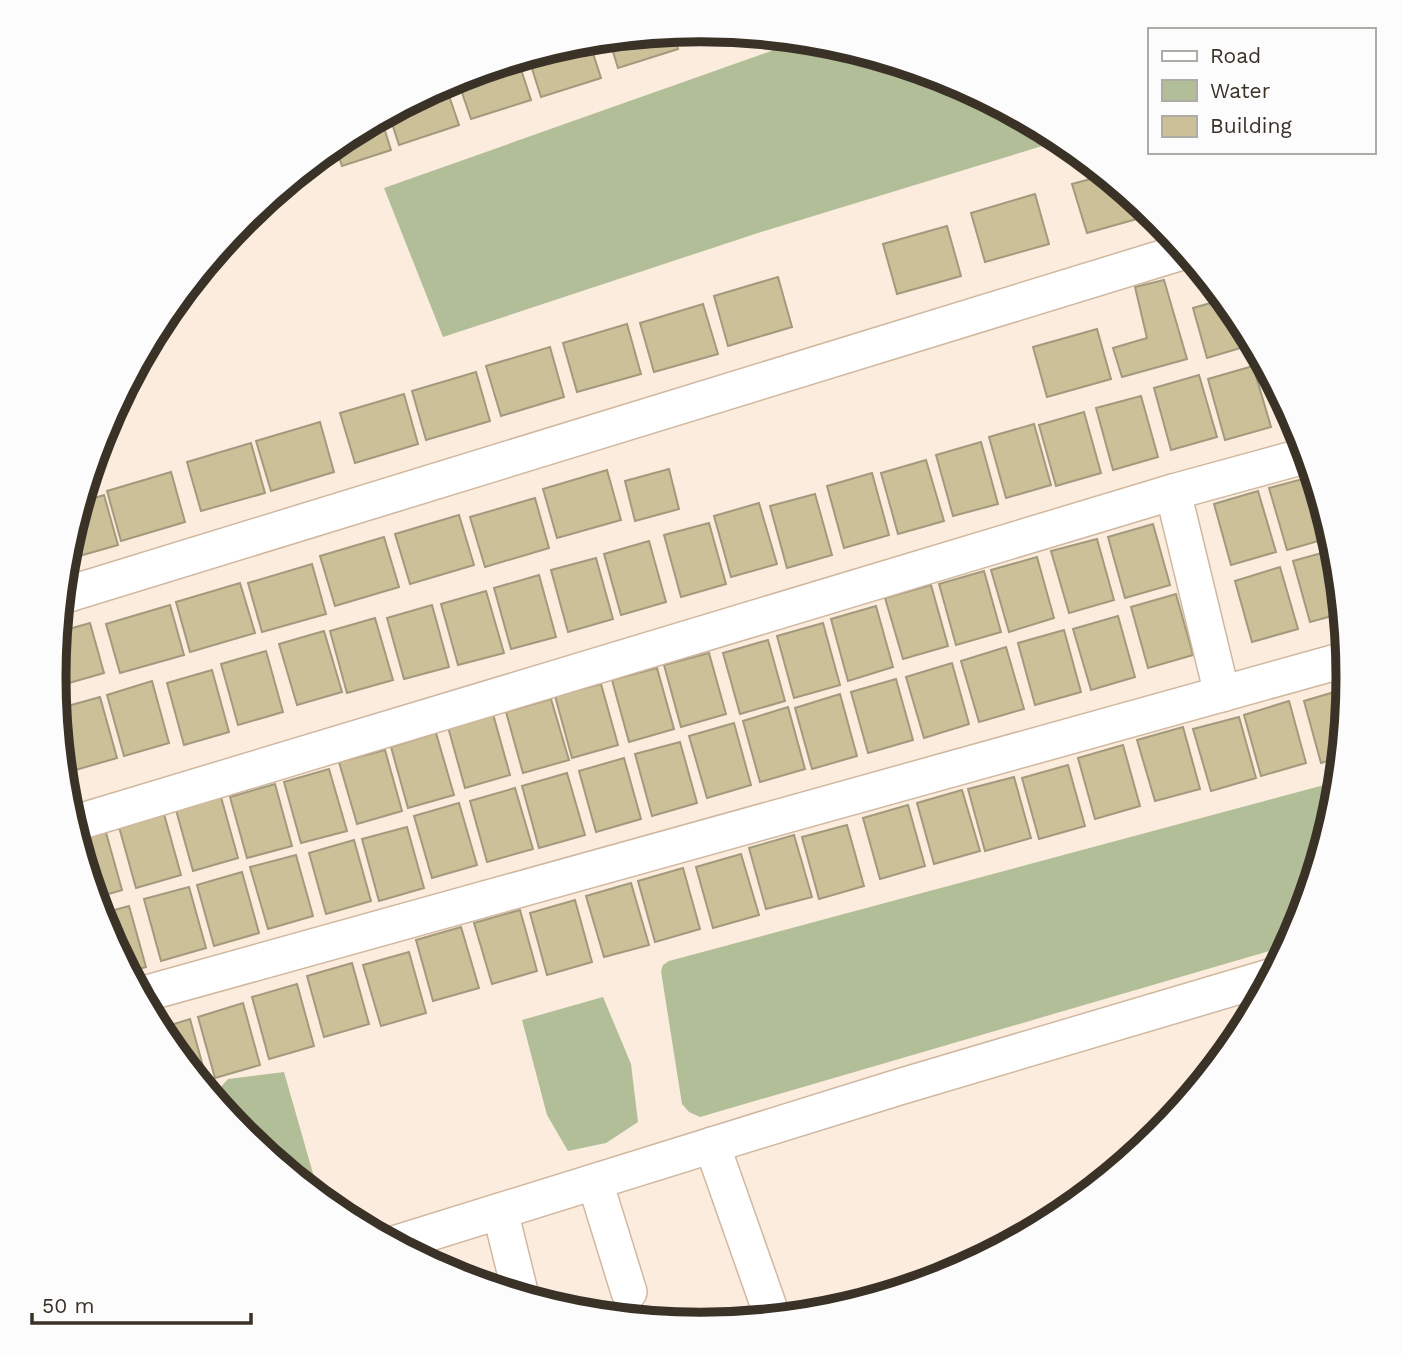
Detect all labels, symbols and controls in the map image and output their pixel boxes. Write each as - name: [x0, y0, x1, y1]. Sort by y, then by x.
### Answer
- legend: [1148, 28, 1375, 154]
- text: Road: [1210, 43, 1261, 68]
- text: Water: [1210, 78, 1271, 103]
- text: Building: [1210, 113, 1292, 138]
- scale bar: [32, 1282, 250, 1326]
- text: 50 m: [42, 1293, 94, 1318]

